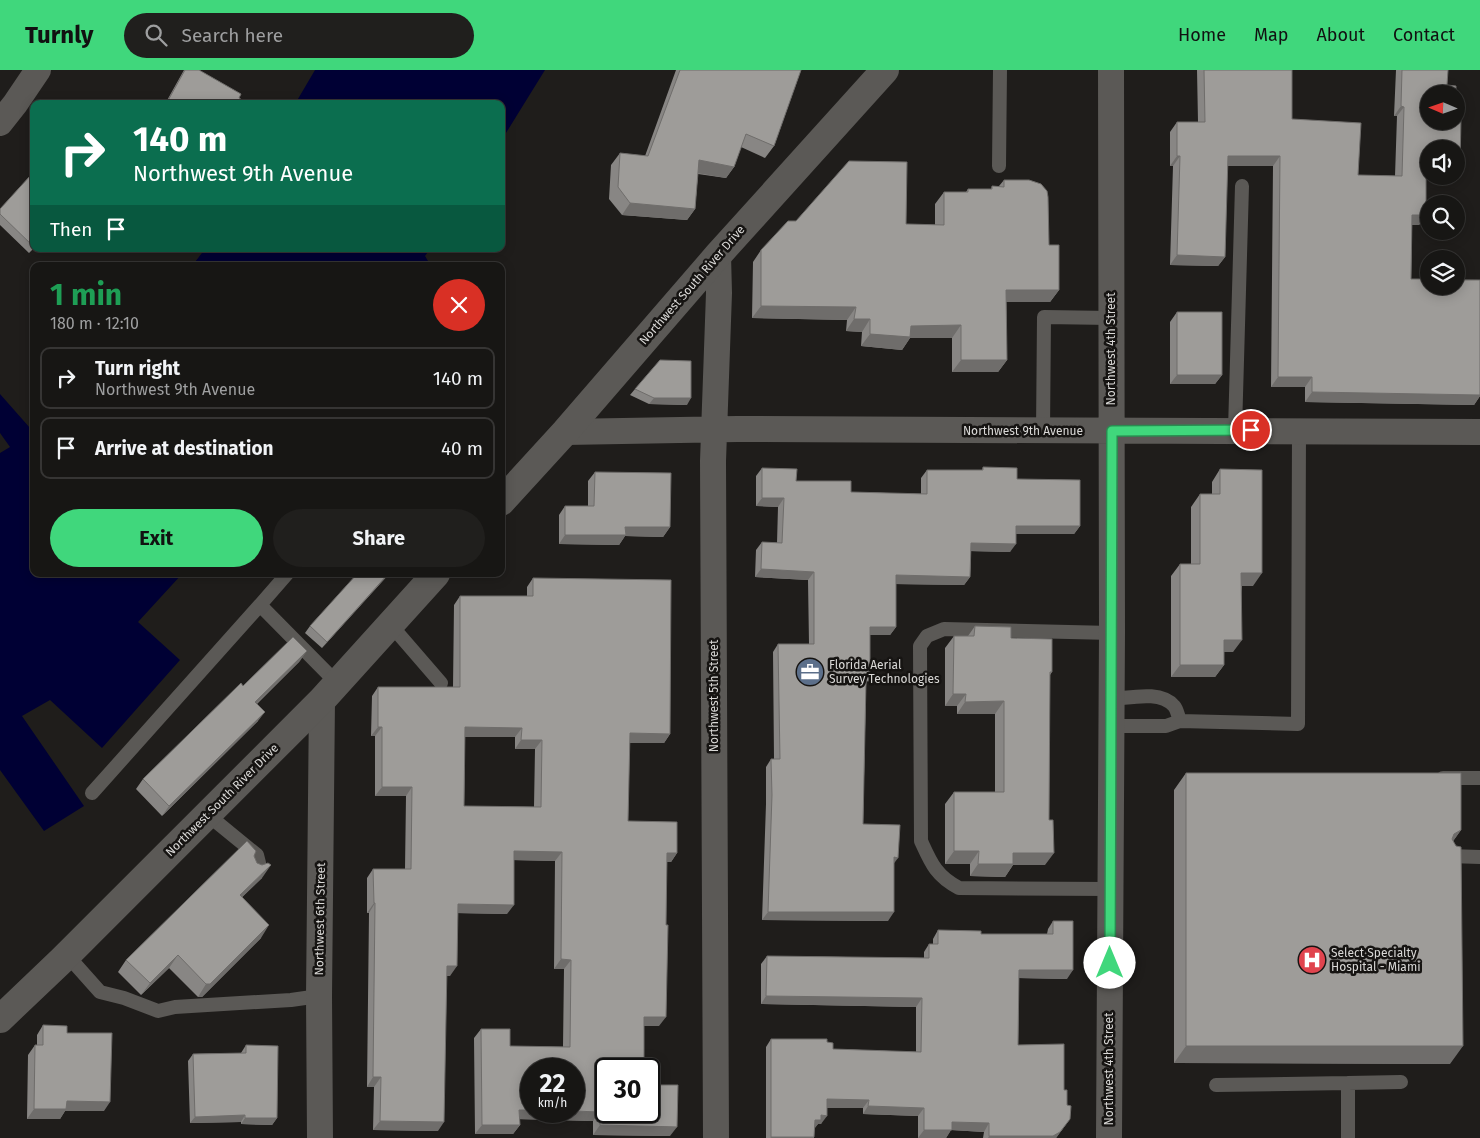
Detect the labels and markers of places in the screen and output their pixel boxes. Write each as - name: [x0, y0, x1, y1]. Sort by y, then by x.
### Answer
- pin: [1230, 409, 1272, 451]
- office icon: Florida Aerial Survey Technologies: [795, 657, 825, 687]
- place label: Florida Aerial Survey Technologies: [829, 658, 940, 686]
- hospital icon: Select Specialty Hospital - Miami: [1297, 945, 1327, 975]
- place label: Select Specialty Hospital - Miami: [1331, 946, 1421, 974]

